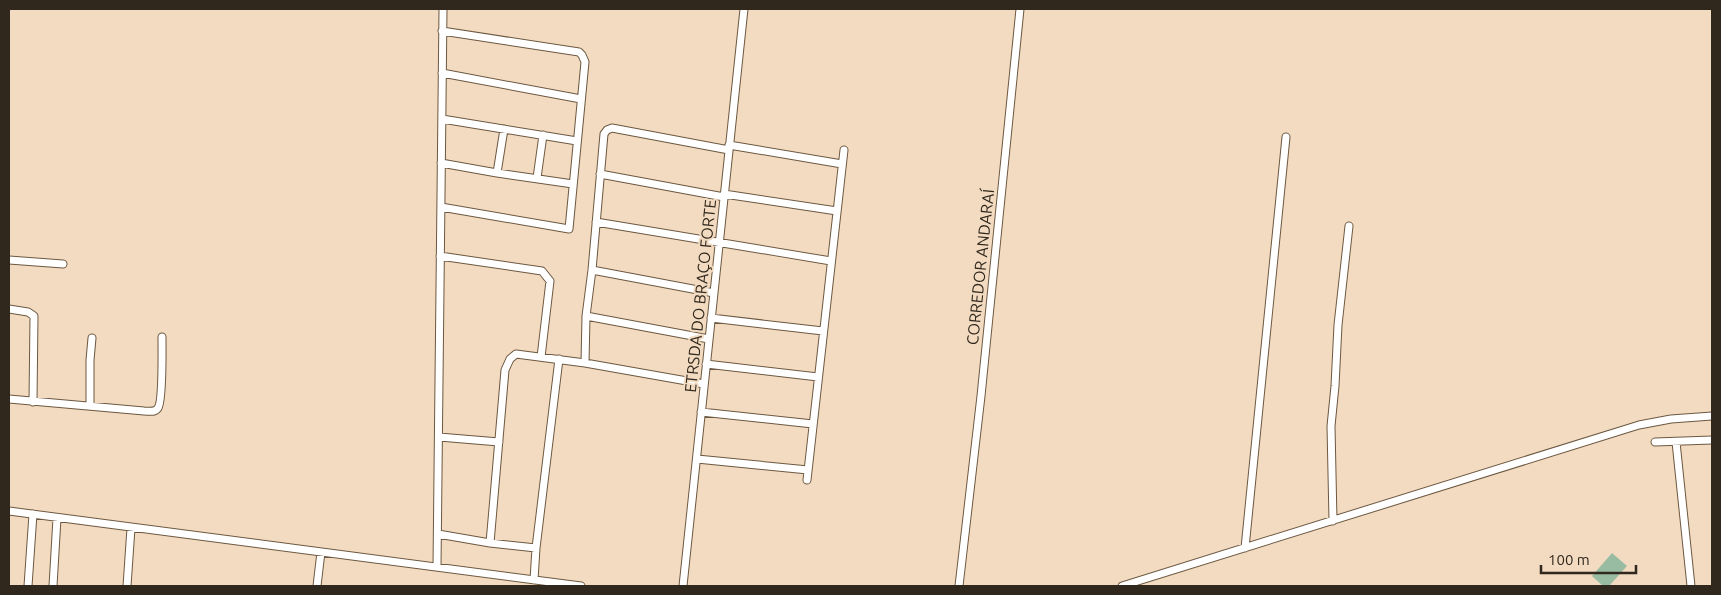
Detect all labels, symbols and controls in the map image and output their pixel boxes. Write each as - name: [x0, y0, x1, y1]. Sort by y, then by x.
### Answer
- street label: CORREDOR ANDARAÍ: [961, 187, 997, 346]
- street label: ETRSDA DO BRAÇO FORTE: [681, 199, 719, 393]
- scale bar: [1541, 542, 1636, 574]
- text: 100 m: [1548, 551, 1590, 568]

